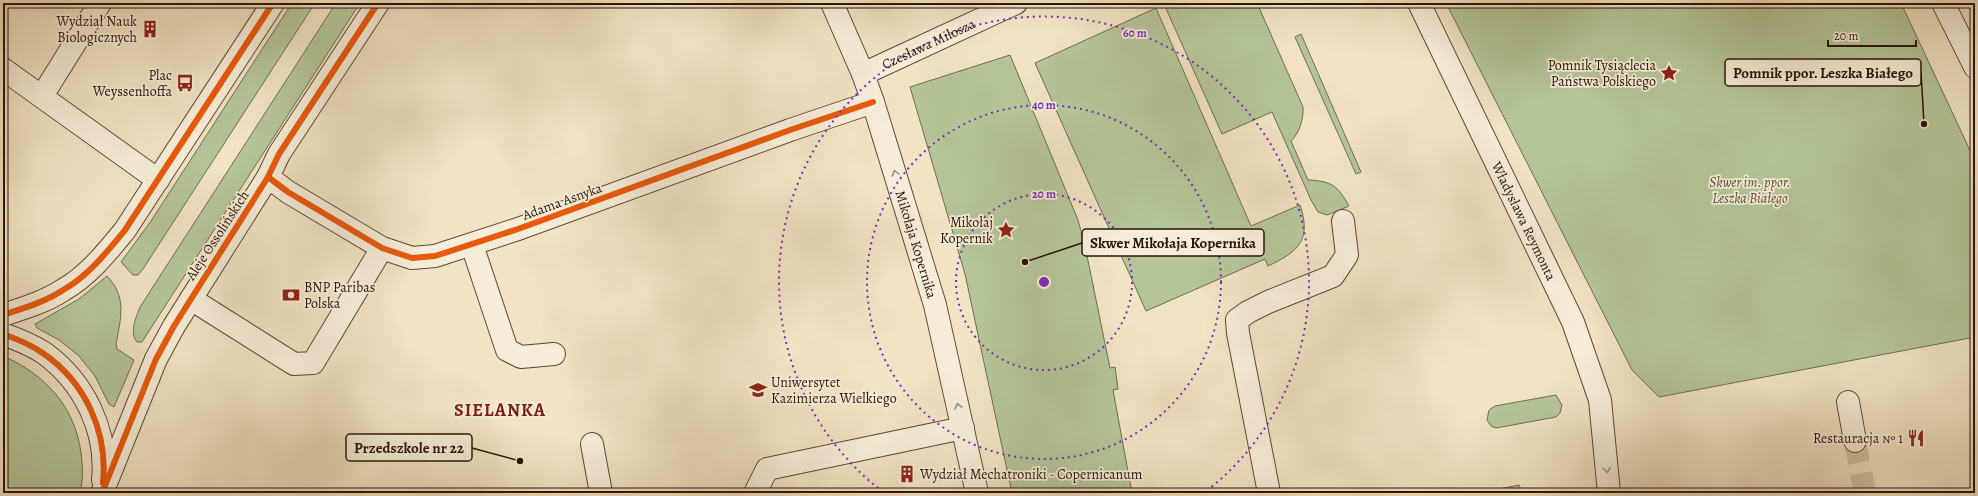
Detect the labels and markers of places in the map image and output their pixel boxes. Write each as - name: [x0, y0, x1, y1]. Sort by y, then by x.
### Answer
- place label: Wydział Nauk Biologicznych: [55, 12, 138, 47]
- building icon: Wydział Nauk Biologicznych: [140, 19, 160, 39]
- place label: Pomnik Tysiąclecia Państwa Polskiego: [1548, 56, 1656, 91]
- callout: Pomnik ppor. Leszka Białego: [1725, 59, 1921, 86]
- place icon: Pomnik Tysiąclecia Państwa Polskiego: [1659, 63, 1679, 83]
- place label: Plac Weyssenhoffa: [92, 66, 172, 101]
- bus stop icon: Plac Weyssenhoffa: [175, 73, 195, 93]
- place label: Mikołaj Kopernik: [940, 213, 993, 248]
- place icon: Mikołaj Kopernik: [996, 220, 1016, 240]
- callout: Skwer Mikołaja Kopernika: [1082, 229, 1264, 256]
- centre of rings: [1037, 275, 1051, 289]
- place label: BNP Paribas Polska: [304, 278, 375, 313]
- bank icon: BNP Paribas Polska: [281, 285, 301, 305]
- place label: Uniwersytet Kazimierza Wielkiego: [771, 373, 897, 408]
- school or university icon: Uniwersytet Kazimierza Wielkiego: [748, 380, 768, 400]
- restaurant icon: Restauracja № 1: [1906, 428, 1926, 448]
- place label: Restauracja № 1: [1813, 429, 1903, 448]
- callout: Przedszkole nr 22: [346, 434, 472, 461]
- building icon: Wydział Mechatroniki - Copernicanum: [897, 464, 917, 484]
- place label: Wydział Mechatroniki - Copernicanum: [919, 465, 1143, 484]

